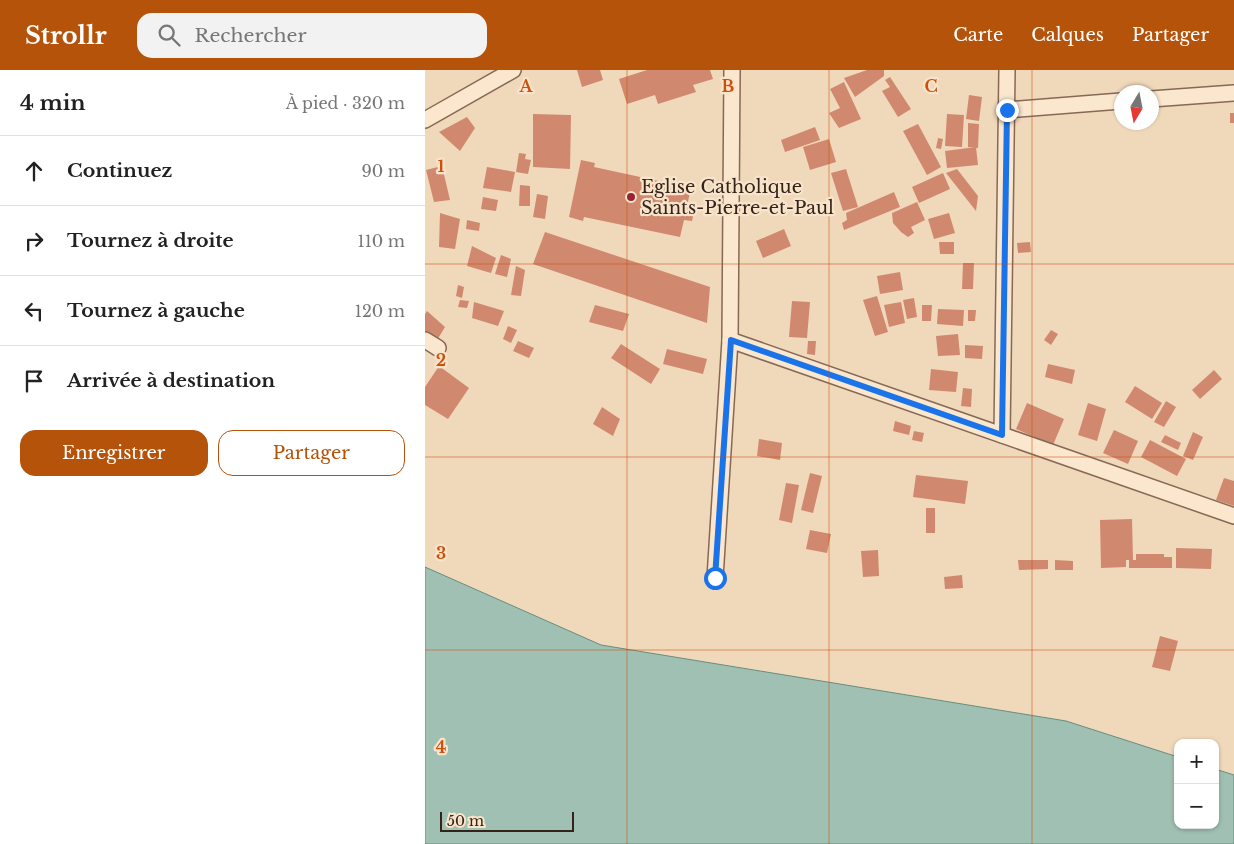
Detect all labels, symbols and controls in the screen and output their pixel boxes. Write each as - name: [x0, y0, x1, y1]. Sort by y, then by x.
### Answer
- search box: [137, 13, 487, 58]
- text: Strollr: [25, 21, 107, 50]
- icon: search: [155, 21, 183, 49]
- text: Rechercher: [195, 24, 307, 47]
- text: Carte: [953, 24, 1003, 46]
- text: Calques: [1031, 24, 1104, 46]
- text: Partager: [1132, 24, 1209, 46]
- text: A: [519, 76, 534, 96]
- text: B: [722, 76, 735, 96]
- text: C: [924, 76, 938, 96]
- north arrow: [1114, 85, 1159, 130]
- text: 4 min: [20, 90, 86, 116]
- text: À pied · 320 m: [286, 93, 405, 113]
- route end: [996, 99, 1019, 122]
- text: 1: [438, 156, 445, 176]
- icon: ahead: [20, 157, 48, 185]
- text: Continuez: [67, 159, 172, 182]
- text: 90 m: [362, 161, 405, 181]
- place label: Eglise Catholique Saints-Pierre-et-Paul: [641, 176, 834, 219]
- marker: Eglise Catholique Saints-Pierre-et-Paul: [625, 191, 637, 203]
- icon: right: [20, 227, 48, 255]
- text: Tournez à droite: [67, 229, 234, 252]
- text: 110 m: [358, 231, 405, 251]
- icon: left: [20, 297, 48, 325]
- text: Tournez à gauche: [67, 299, 245, 322]
- text: 120 m: [355, 301, 405, 321]
- text: 2: [436, 350, 446, 370]
- icon: arrive: [20, 367, 48, 395]
- text: Arrivée à destination: [67, 369, 275, 392]
- button: Enregistrer: [20, 430, 208, 476]
- button: Partager: [218, 430, 405, 476]
- text: 3: [436, 543, 446, 563]
- route start: [704, 567, 727, 590]
- text: 4: [436, 737, 446, 757]
- map controls: [1174, 739, 1219, 829]
- button: +: [1174, 739, 1219, 784]
- button: −: [1174, 784, 1219, 829]
- scale bar: [440, 809, 574, 832]
- text: 50 m: [447, 812, 484, 830]

